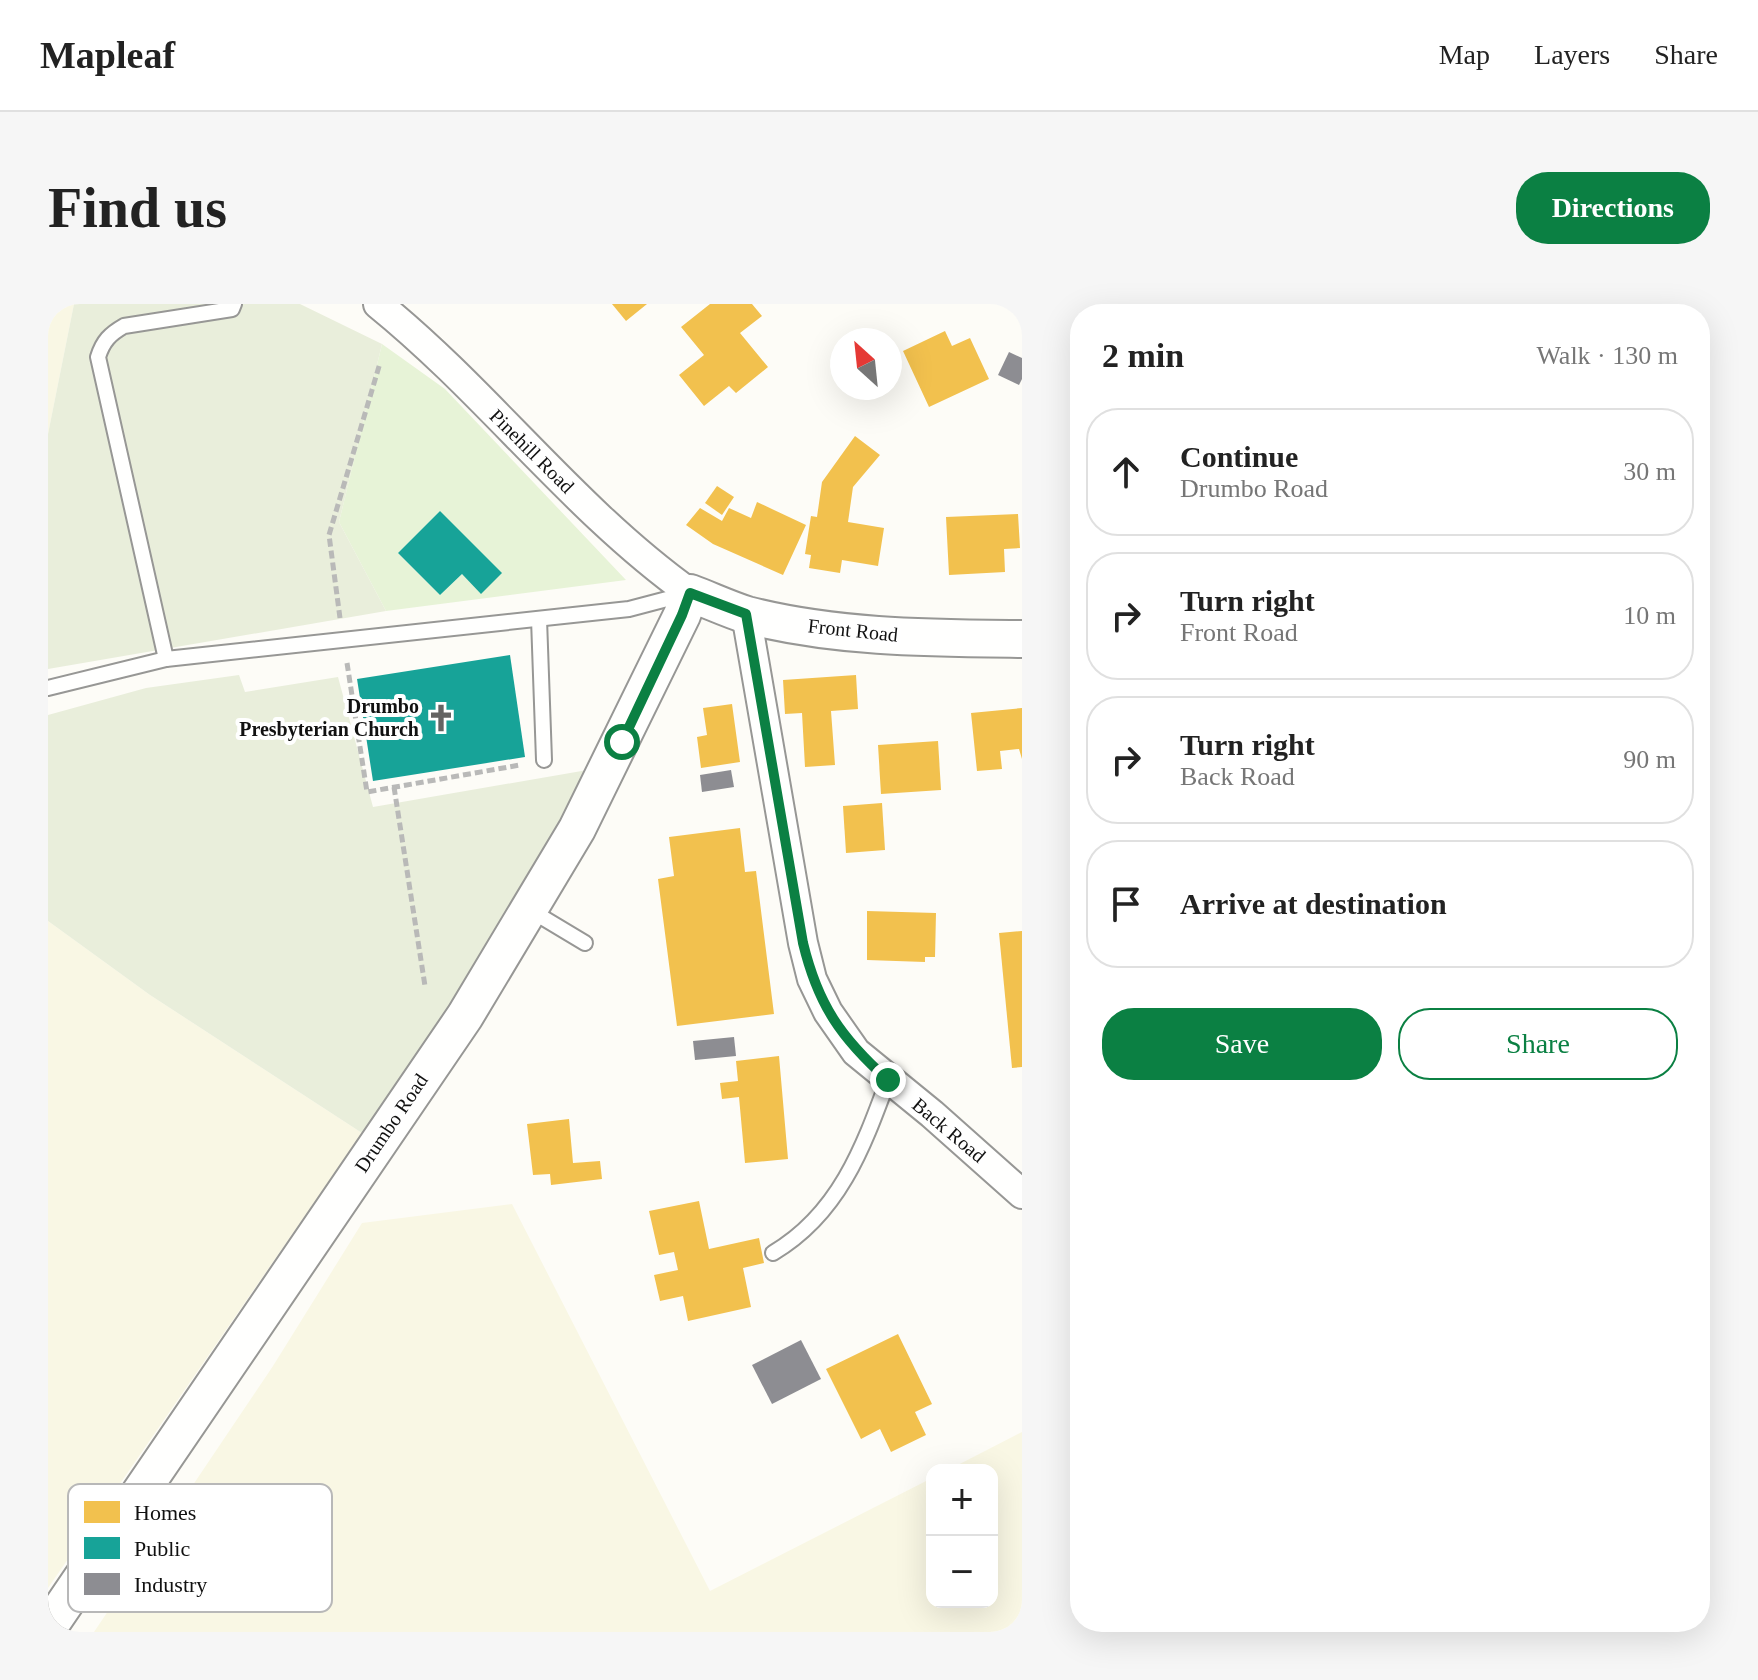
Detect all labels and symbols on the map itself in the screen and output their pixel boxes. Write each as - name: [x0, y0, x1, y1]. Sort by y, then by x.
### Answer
- north arrow: [830, 328, 902, 400]
- street label: Pinehill Road: [486, 405, 578, 497]
- street label: Front Road: [807, 614, 899, 646]
- place label: Drumbo Presbyterian Church: [239, 695, 419, 741]
- church icon: Drumbo Presbyterian Church: [426, 703, 456, 733]
- route start: [604, 724, 640, 760]
- route end: [870, 1062, 906, 1098]
- street label: Drumbo Road: [350, 1070, 432, 1176]
- street label: Back Road: [908, 1093, 990, 1167]
- legend: [68, 1484, 332, 1612]
- text: Homes: [134, 1500, 196, 1525]
- text: Public: [134, 1536, 190, 1561]
- text: Industry: [134, 1572, 207, 1597]

